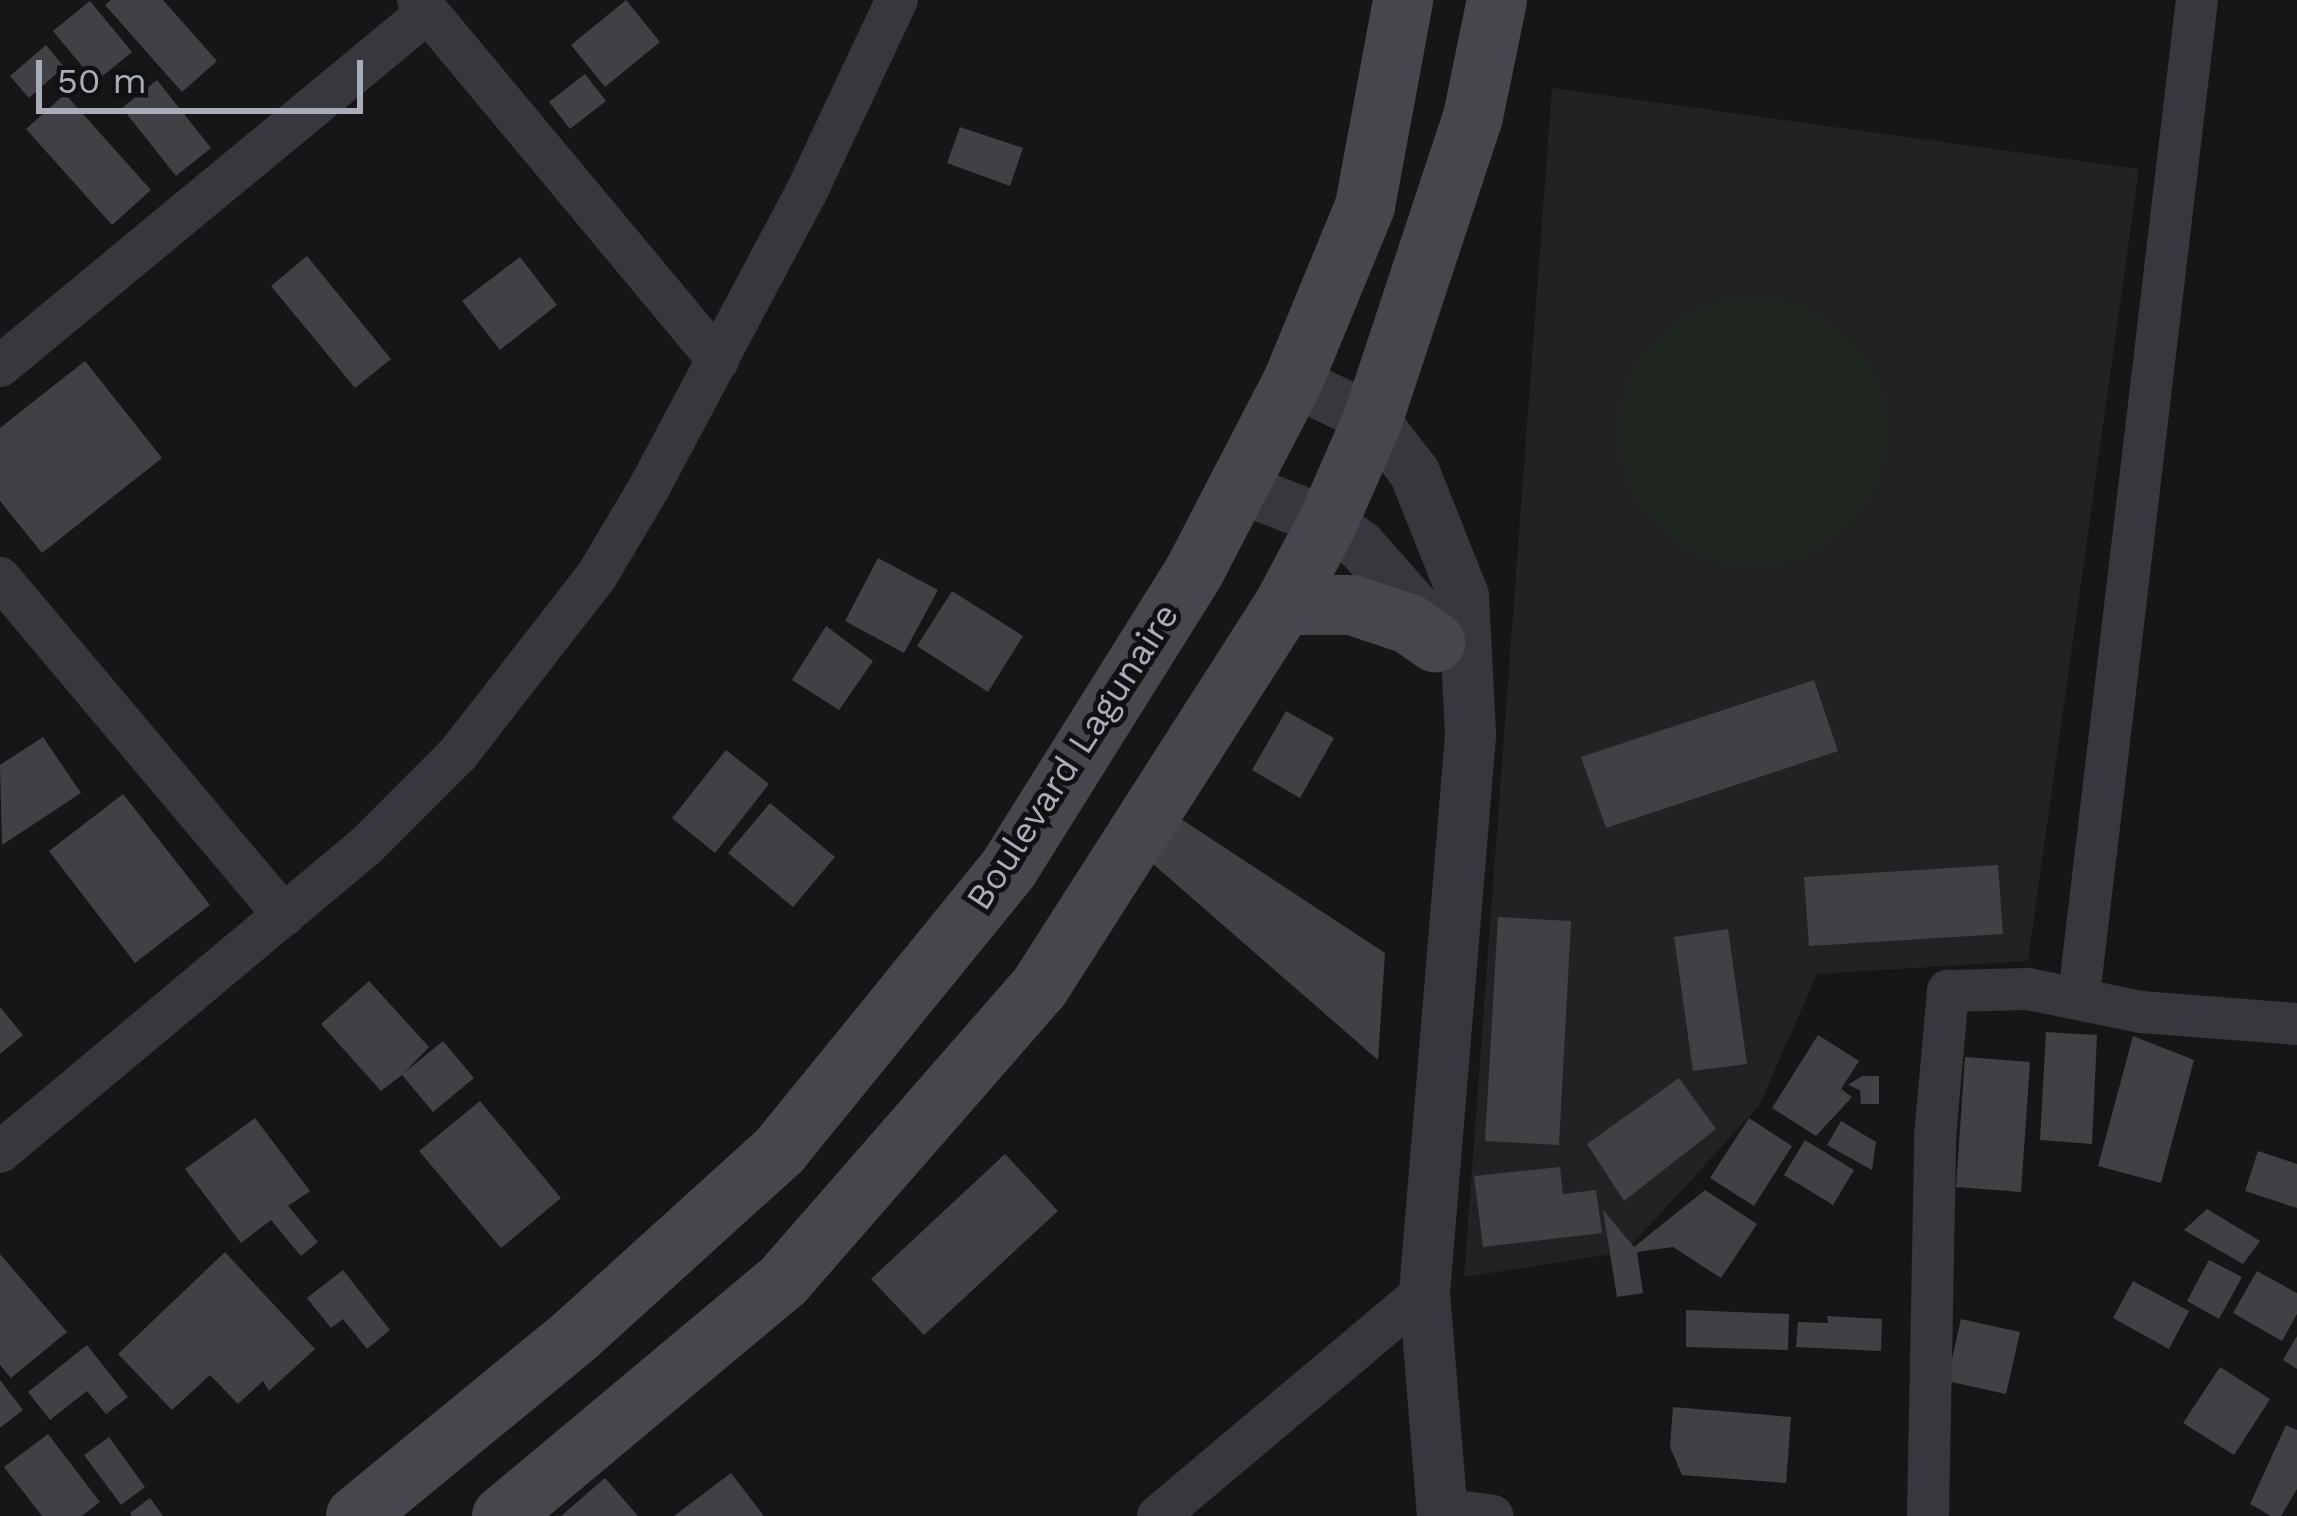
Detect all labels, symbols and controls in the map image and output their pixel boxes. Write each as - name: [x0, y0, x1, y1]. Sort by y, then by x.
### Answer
- scale bar: [42, 36, 369, 110]
- text: 50 m: [57, 60, 147, 102]
- street label: Boulevard Lagunaire: [958, 596, 1188, 918]

